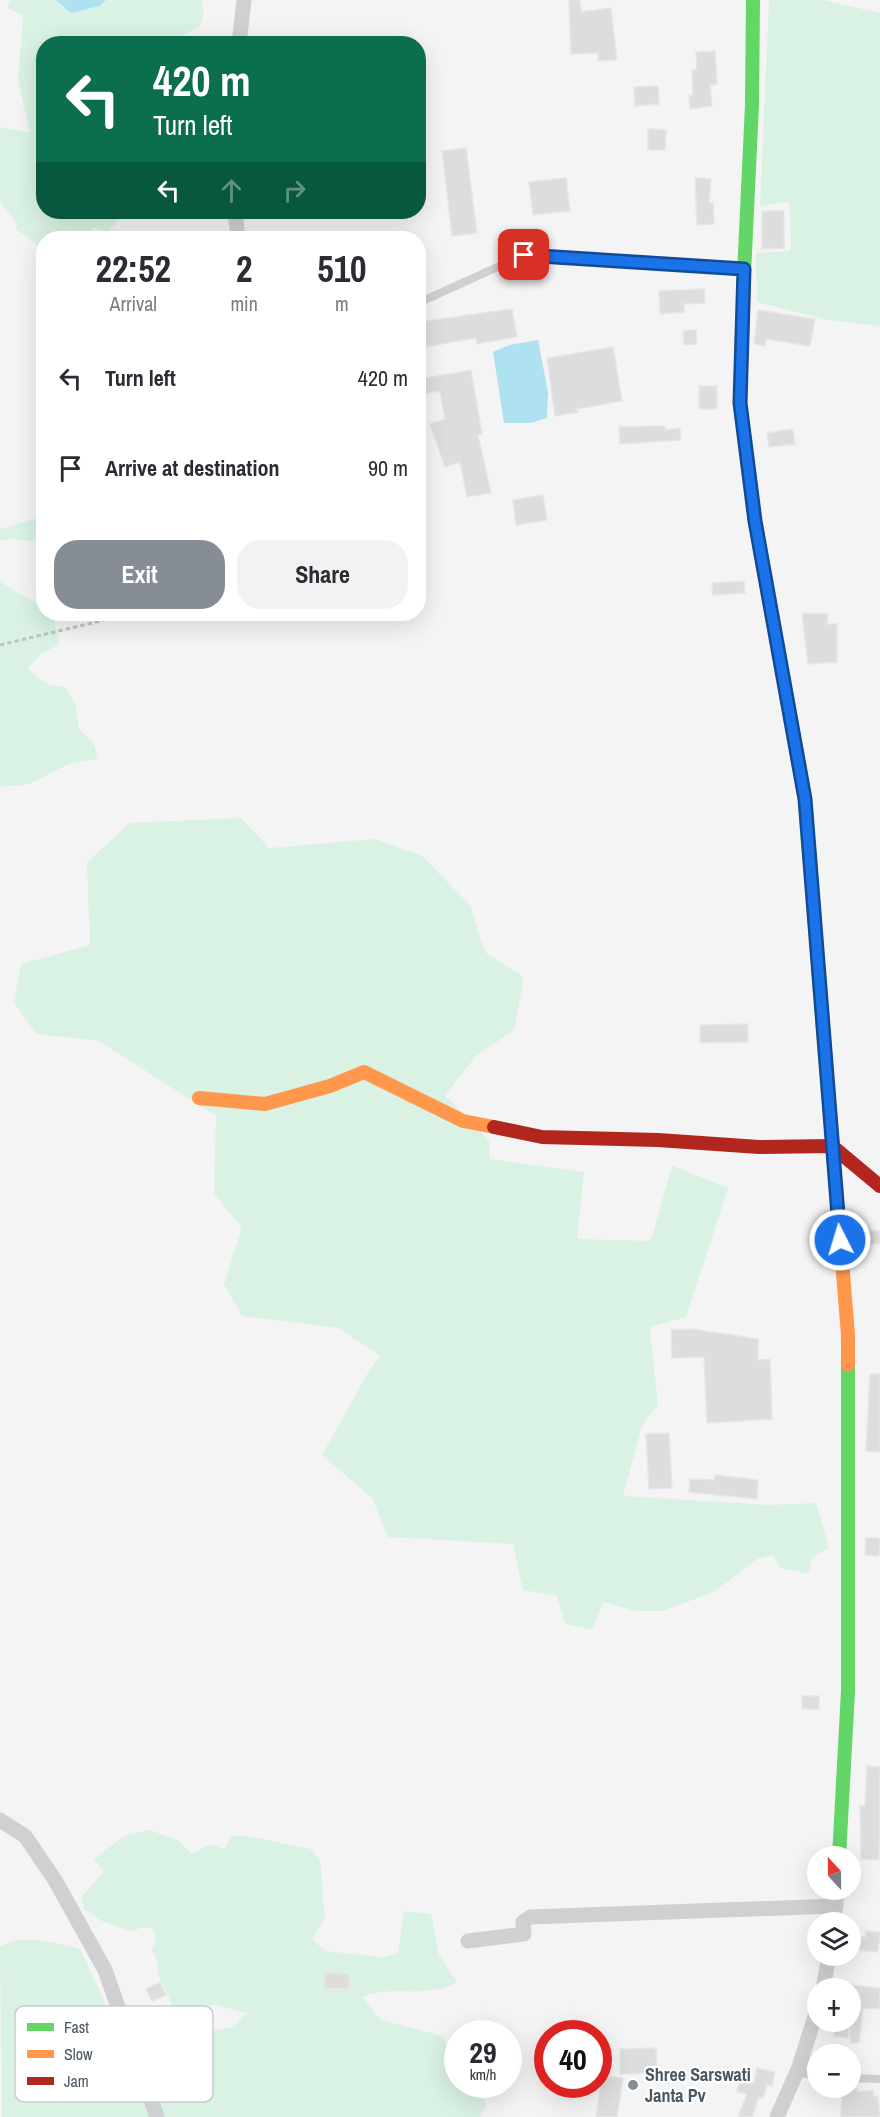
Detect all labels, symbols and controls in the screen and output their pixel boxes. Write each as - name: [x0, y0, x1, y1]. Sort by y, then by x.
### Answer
- text: 420 m: [153, 53, 251, 109]
- icon: left: [54, 60, 132, 138]
- text: Turn left: [153, 107, 232, 143]
- icon: left: [152, 174, 185, 207]
- icon: ahead: [215, 174, 248, 207]
- icon: right: [278, 174, 311, 207]
- pin: [498, 229, 549, 280]
- icon: arrive: [507, 238, 540, 271]
- text: 22:52: [95, 245, 171, 293]
- text: 2: [236, 245, 252, 293]
- text: 510: [317, 245, 367, 293]
- text: Arrival: [110, 290, 157, 317]
- text: min: [230, 290, 258, 317]
- text: m: [335, 290, 349, 317]
- icon: left: [54, 362, 87, 395]
- text: Turn left: [105, 363, 176, 393]
- text: 420 m: [358, 363, 408, 393]
- icon: arrive: [54, 452, 87, 485]
- text: Arrive at destination: [105, 453, 279, 483]
- text: 90 m: [368, 453, 408, 483]
- button: Exit: [54, 540, 225, 609]
- button: Share: [237, 540, 408, 609]
- position arrow: [808, 1208, 872, 1272]
- north arrow: [807, 1846, 861, 1900]
- map controls: [807, 1846, 861, 2098]
- button: layers: [807, 1912, 861, 1966]
- button: +: [807, 1978, 861, 2032]
- legend: [15, 2006, 213, 2102]
- text: Fast: [64, 2016, 89, 2038]
- speed limit sign: 40: [534, 2020, 612, 2098]
- text: 29: [469, 2032, 497, 2072]
- text: Slow: [64, 2043, 93, 2065]
- button: −: [807, 2044, 861, 2098]
- place label: Shree Sarswati Janta Pv: [645, 2062, 751, 2108]
- text: km/h: [470, 2064, 496, 2085]
- text: Jam: [64, 2070, 89, 2092]
- marker: Shree Sarswati Janta Pv: [626, 2078, 640, 2092]

